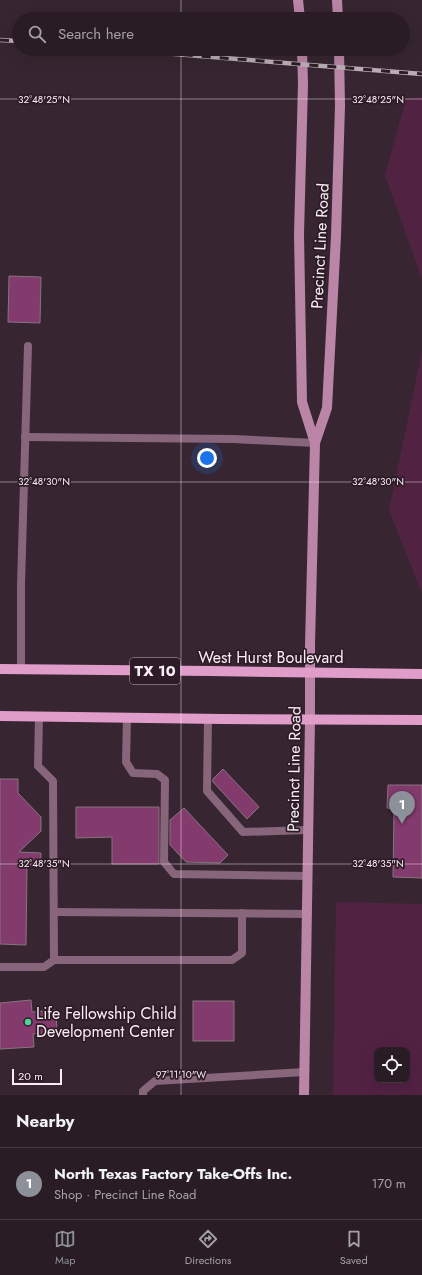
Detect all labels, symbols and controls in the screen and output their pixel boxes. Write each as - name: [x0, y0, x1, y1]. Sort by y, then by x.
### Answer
- search box: [12, 12, 410, 56]
- icon: search: [26, 23, 48, 45]
- text: Search here: [58, 23, 134, 45]
- text: 32°48'25"N: [18, 92, 70, 107]
- text: 32°48'25"N: [352, 92, 404, 107]
- street label: Precinct Line Road: [305, 183, 335, 309]
- your location: [197, 448, 217, 468]
- text: 32°48'30"N: [18, 474, 70, 489]
- text: 32°48'30"N: [352, 474, 404, 489]
- street label: West Hurst Boulevard: [198, 646, 344, 669]
- road number: TX 10: [130, 658, 180, 684]
- street label: Precinct Line Road: [281, 706, 307, 832]
- pin: 1: [389, 791, 415, 824]
- text: 32°48'35"N: [18, 856, 70, 871]
- text: 32°48'35"N: [352, 856, 404, 871]
- place label: Life Fellowship Child Development Center: [36, 1002, 177, 1043]
- marker: Life Fellowship Child Development Center: [23, 1017, 33, 1027]
- map controls: [374, 1047, 410, 1083]
- button: locate: [374, 1047, 410, 1083]
- scale bar: [12, 1067, 62, 1086]
- text: 97°11'10"W: [156, 1067, 206, 1082]
- text: 20 m: [18, 1068, 43, 1084]
- text: Nearby: [16, 1109, 74, 1133]
- text: North Texas Factory Take-Offs Inc.: [54, 1163, 292, 1185]
- text: 1: [26, 1174, 32, 1193]
- text: 170 m: [371, 1174, 406, 1193]
- text: Shop · Precinct Line Road: [54, 1185, 196, 1204]
- tab: Map: [54, 1228, 76, 1268]
- tab: Directions: [185, 1228, 231, 1268]
- tab: Saved: [340, 1228, 368, 1268]

